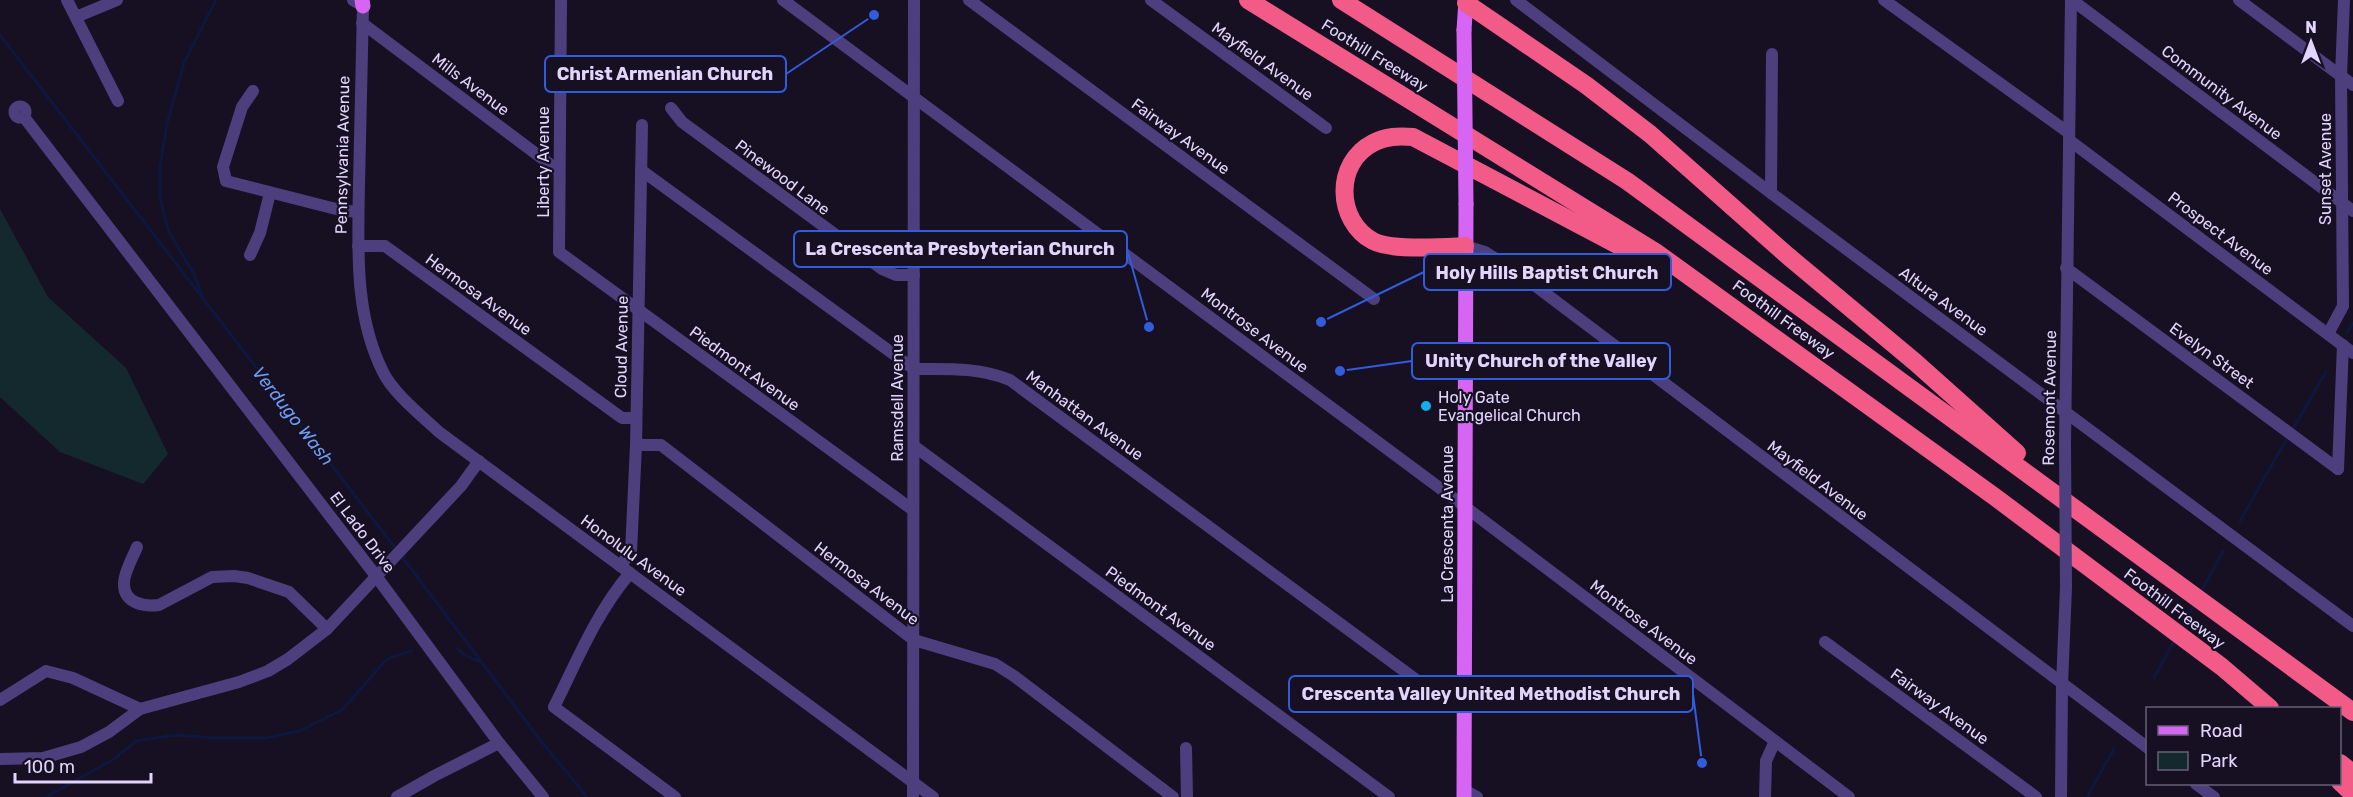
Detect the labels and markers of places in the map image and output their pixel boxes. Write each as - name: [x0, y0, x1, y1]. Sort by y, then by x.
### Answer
- callout: Christ Armenian Church: [545, 56, 786, 92]
- callout: La Crescenta Presbyterian Church: [794, 231, 1127, 267]
- callout: Holy Hills Baptist Church: [1424, 254, 1671, 290]
- callout: Unity Church of the Valley: [1412, 343, 1670, 379]
- place label: Holy Gate Evangelical Church: [1438, 388, 1581, 425]
- marker: Holy Gate Evangelical Church: [1419, 399, 1433, 413]
- callout: Crescenta Valley United Methodist Church: [1289, 676, 1693, 712]

